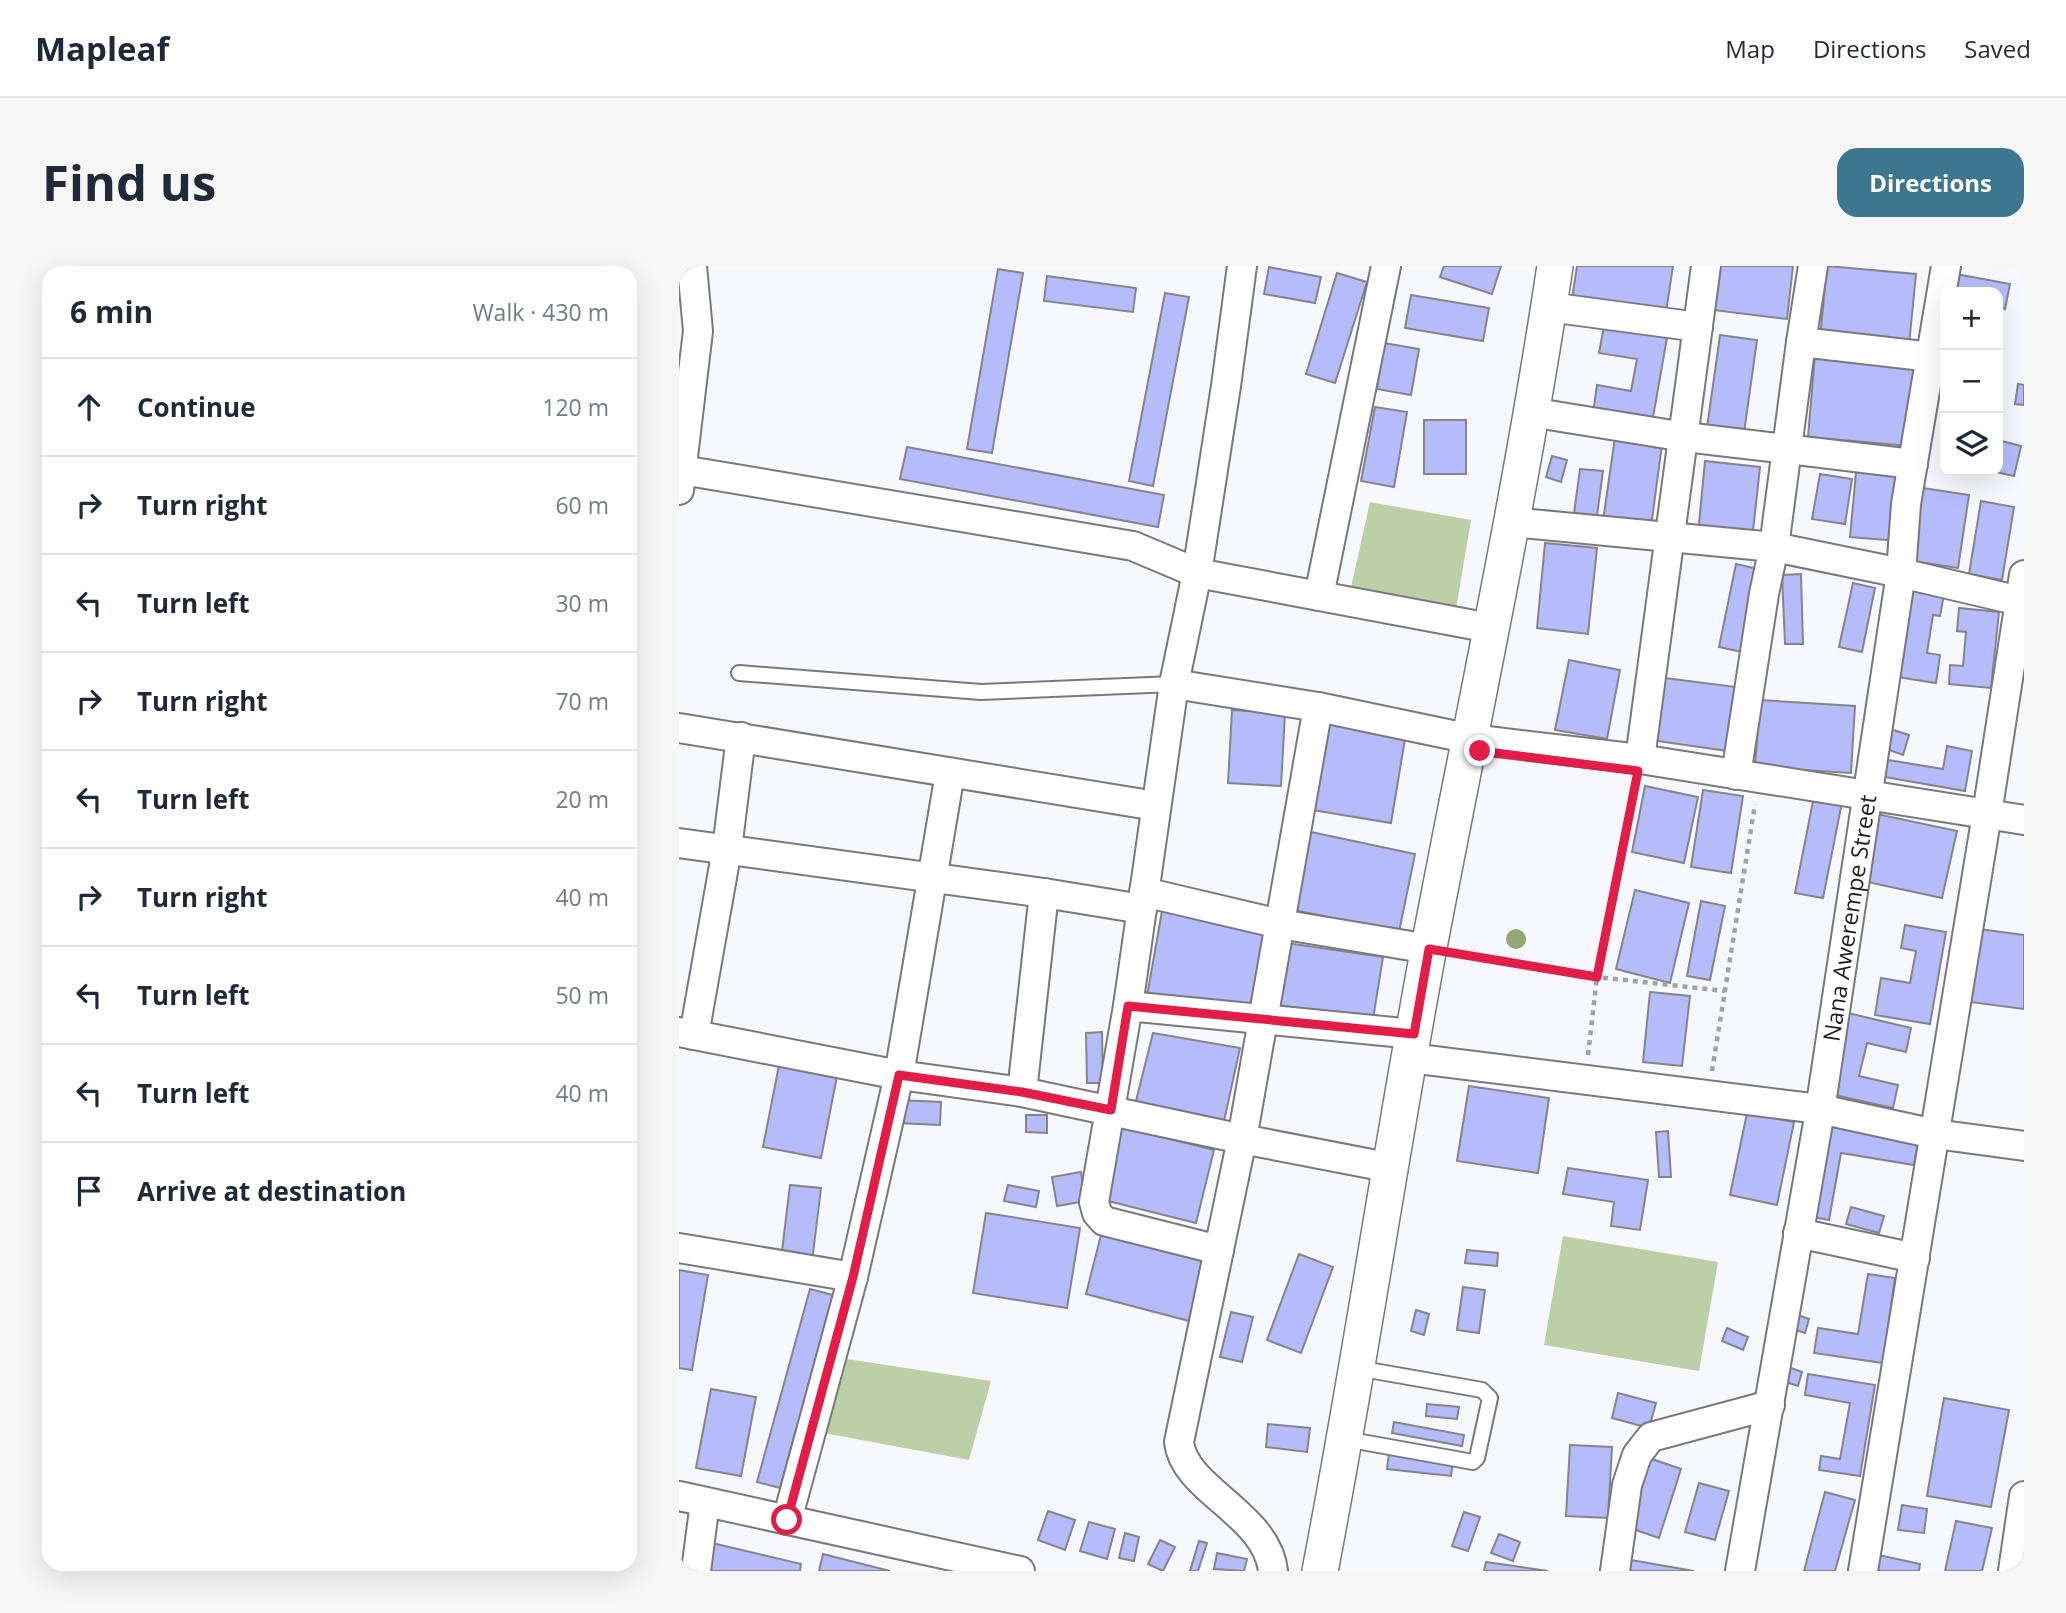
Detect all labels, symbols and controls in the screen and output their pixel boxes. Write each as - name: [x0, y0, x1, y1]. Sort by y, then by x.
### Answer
- text: Mapleaf: [35, 26, 169, 71]
- text: Map: [1725, 32, 1775, 65]
- text: Directions: [1813, 32, 1926, 65]
- text: Saved: [1964, 32, 2031, 65]
- button: Directions: [1837, 148, 2024, 217]
- text: Find us: [42, 149, 216, 215]
- map controls: [1940, 287, 2003, 476]
- button: +: [1940, 287, 2003, 350]
- text: 6 min: [70, 291, 153, 332]
- text: Walk · 430 m: [472, 296, 609, 328]
- button: −: [1940, 350, 2003, 413]
- icon: ahead: [70, 388, 108, 426]
- text: Continue: [137, 389, 256, 425]
- text: 120 m: [542, 391, 609, 423]
- button: layers: [1940, 413, 2003, 476]
- icon: right: [70, 486, 108, 524]
- text: Turn right: [137, 487, 268, 523]
- text: 60 m: [555, 489, 609, 521]
- icon: left: [70, 584, 108, 622]
- text: Turn left: [137, 585, 249, 621]
- text: 30 m: [555, 587, 609, 619]
- icon: right: [70, 682, 108, 720]
- text: Turn right: [137, 683, 268, 719]
- text: 70 m: [555, 685, 609, 717]
- route end: [1464, 735, 1495, 766]
- icon: left: [70, 780, 108, 818]
- text: Turn left: [137, 781, 249, 817]
- text: 20 m: [555, 783, 609, 815]
- street label: Nana Awerempe Street: [1815, 792, 1883, 1044]
- icon: right: [70, 878, 108, 916]
- text: Turn right: [137, 879, 268, 915]
- text: 40 m: [555, 881, 609, 913]
- icon: left: [70, 976, 108, 1014]
- text: Turn left: [137, 977, 249, 1013]
- text: 50 m: [555, 979, 609, 1011]
- icon: left: [70, 1074, 108, 1112]
- text: Turn left: [137, 1075, 249, 1111]
- text: 40 m: [555, 1077, 609, 1109]
- icon: arrive: [70, 1172, 108, 1210]
- text: Arrive at destination: [137, 1173, 406, 1209]
- route start: [771, 1504, 802, 1535]

